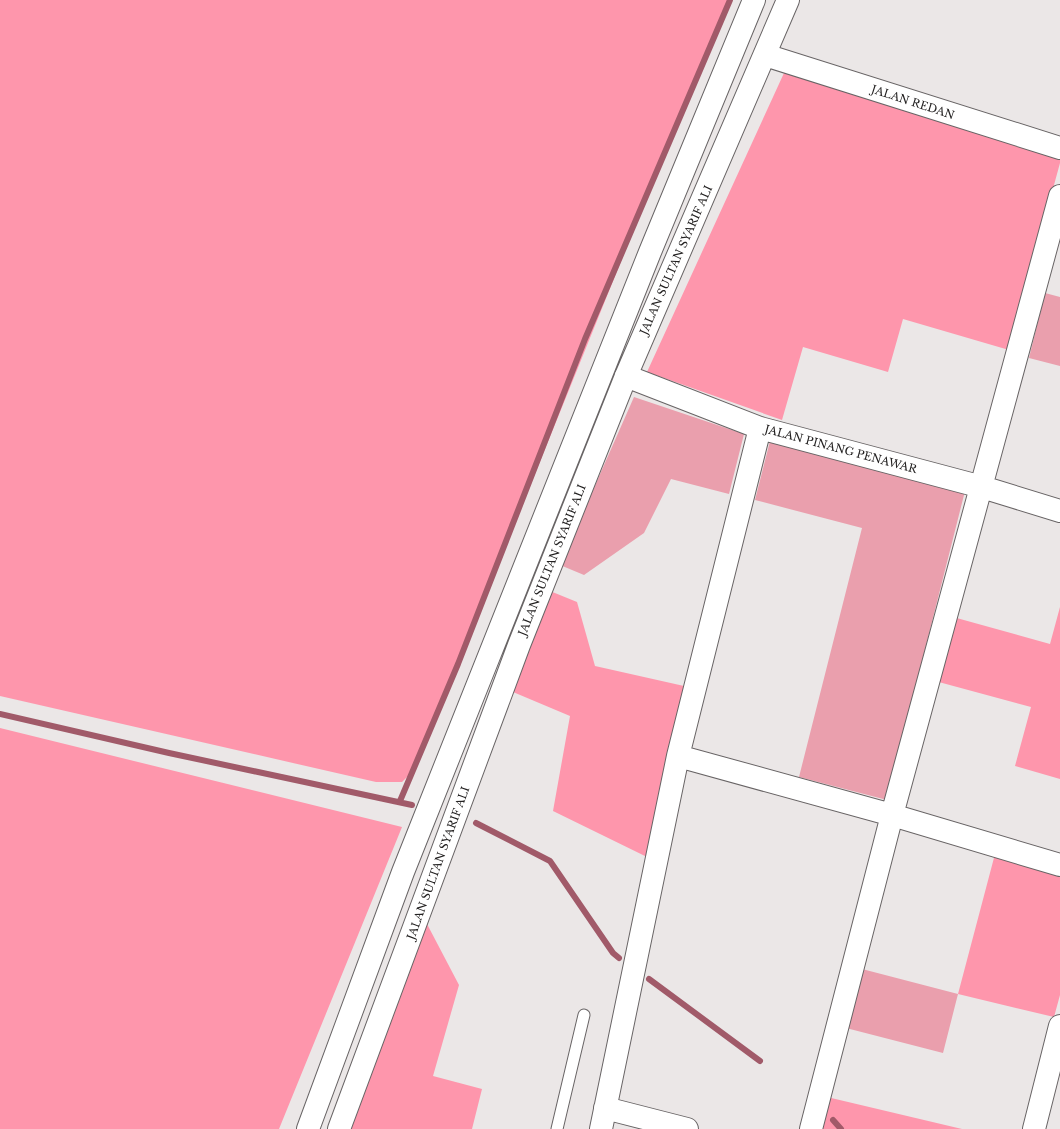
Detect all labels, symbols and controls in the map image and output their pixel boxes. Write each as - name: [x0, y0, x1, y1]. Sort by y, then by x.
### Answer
- street label: JALAN REDAN: [868, 81, 956, 122]
- street label: JALAN SULTAN SYARIF ALI: [636, 183, 716, 339]
- street label: JALAN PINANG PENAWAR: [761, 421, 919, 476]
- street label: JALAN SULTAN SYARIF ALI: [514, 482, 589, 640]
- street label: JALAN SULTAN SYARIF ALI: [403, 784, 472, 943]

